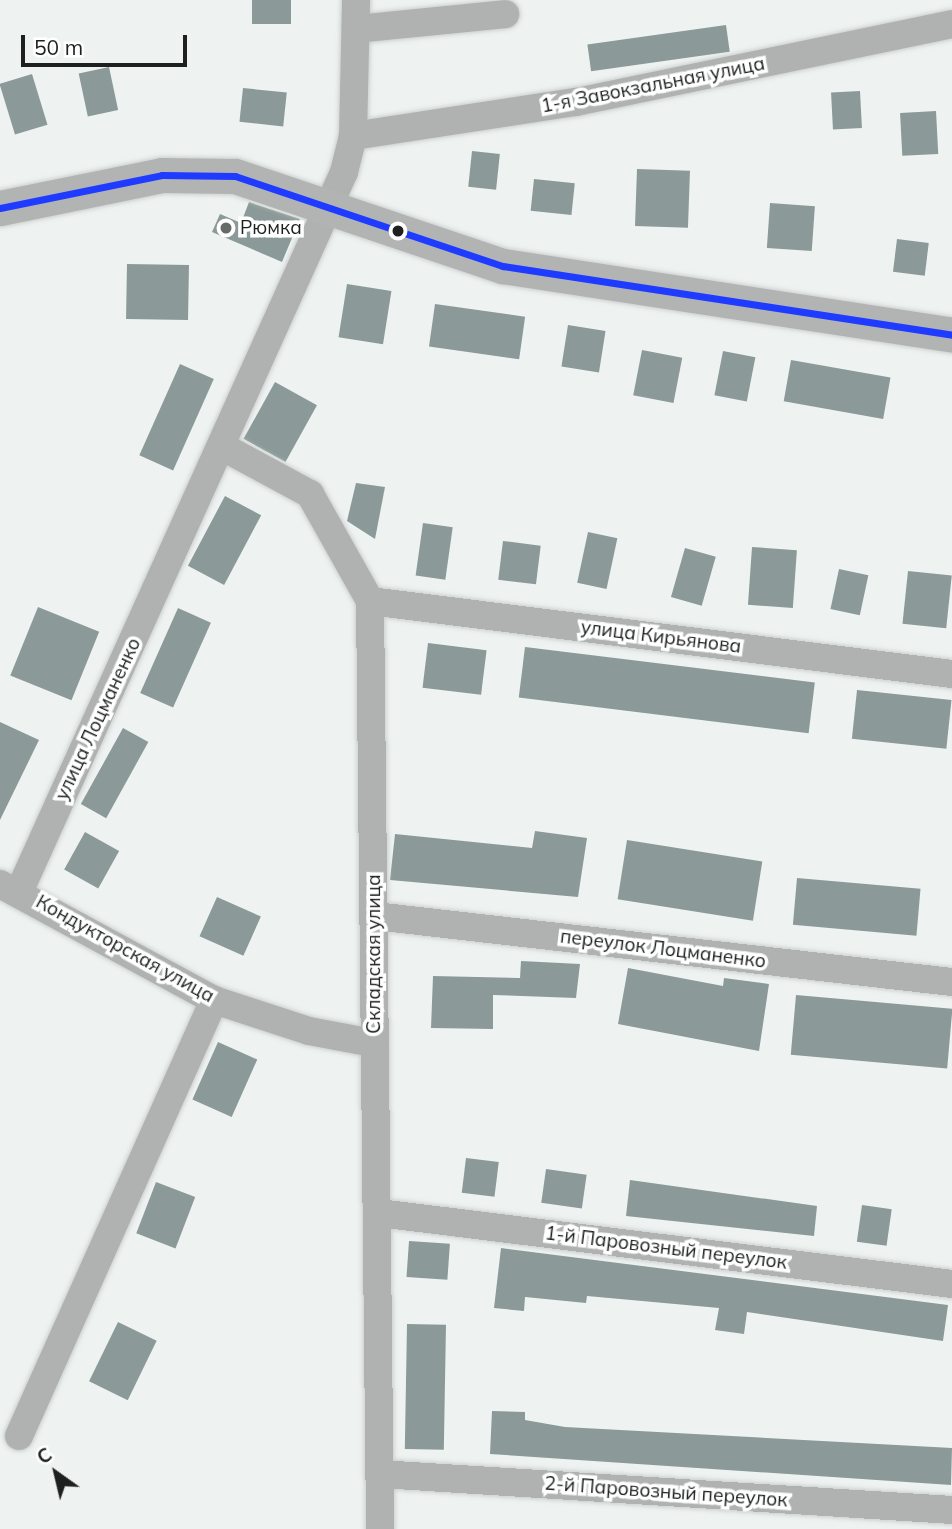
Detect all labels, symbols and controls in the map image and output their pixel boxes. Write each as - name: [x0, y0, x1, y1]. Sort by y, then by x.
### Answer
- scale bar: [24, 21, 191, 65]
- text: 50 m: [34, 34, 83, 60]
- street label: 1-я Завокзальная улица: [539, 52, 767, 118]
- place label: Рюмка: [240, 217, 302, 239]
- marker: Рюмка: [218, 220, 234, 236]
- unlabelled marker: [391, 224, 405, 238]
- street label: улица Кирьянова: [580, 616, 742, 658]
- street label: улица Лоцманенко: [50, 634, 146, 804]
- street label: Складская улица: [363, 874, 385, 1034]
- street label: Кондукторская улица: [32, 890, 218, 1008]
- street label: переулок Лоцманенко: [559, 925, 767, 973]
- street label: 1-й Паровозный переулок: [544, 1222, 788, 1274]
- north arrow: [21, 1438, 91, 1508]
- text: С: [32, 1442, 56, 1469]
- street label: 2-й Паровозный переулок: [544, 1472, 788, 1512]

